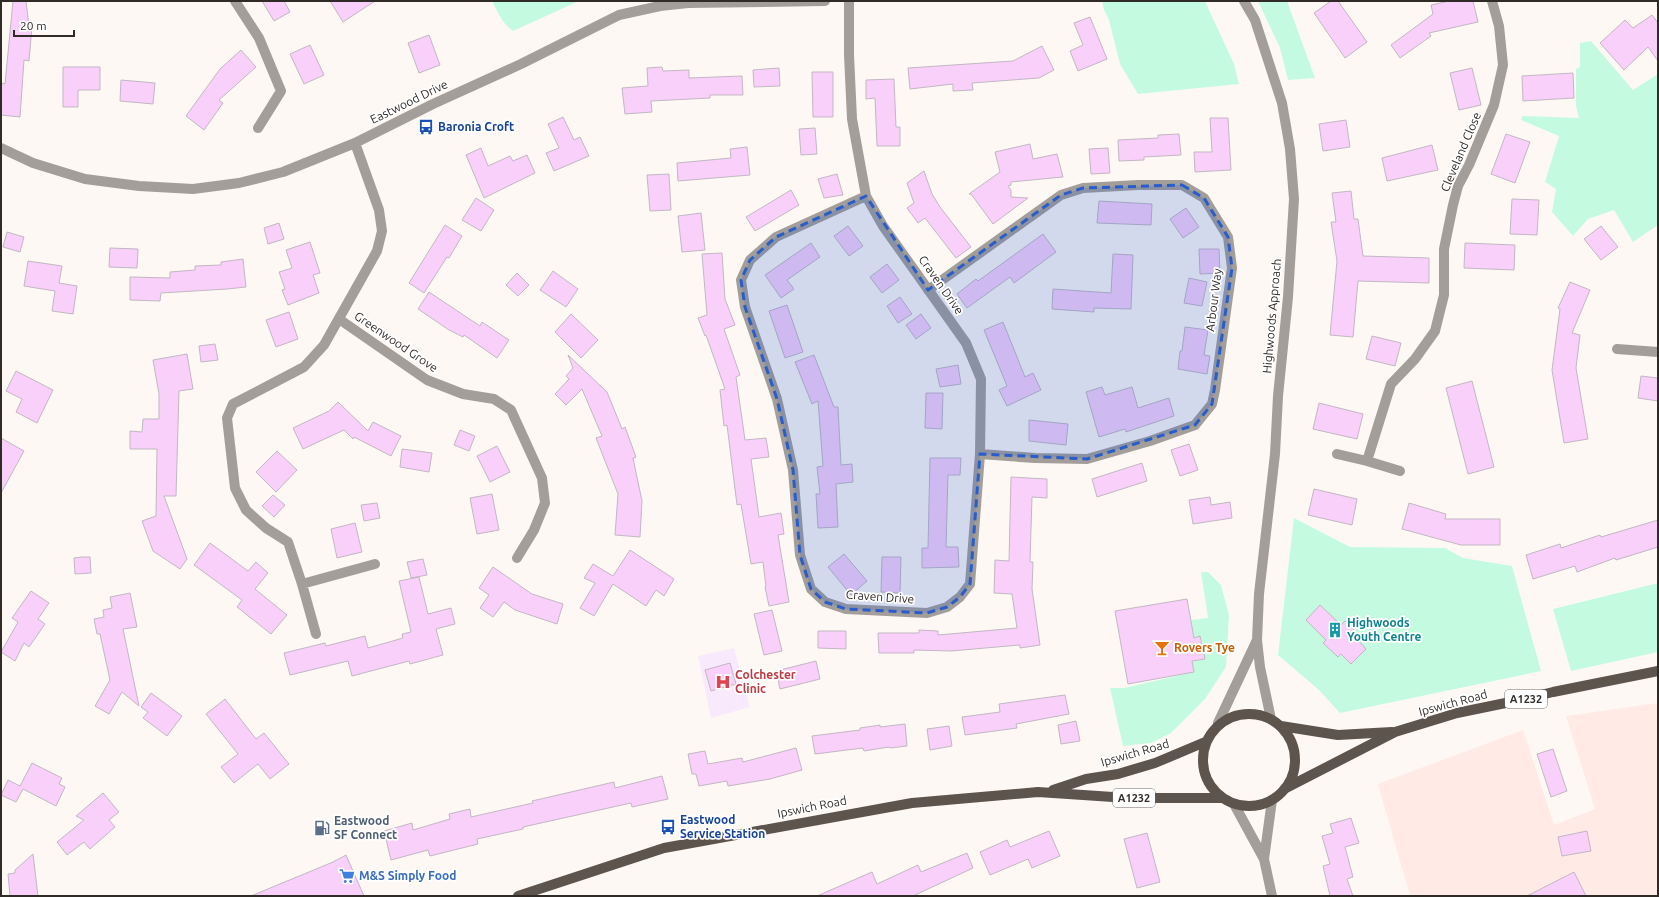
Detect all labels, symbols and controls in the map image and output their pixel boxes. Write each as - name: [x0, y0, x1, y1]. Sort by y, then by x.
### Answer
- scale bar: [14, 12, 74, 38]
- text: 20 m: [20, 19, 47, 32]
- street label: Eastwood Drive: [368, 77, 450, 126]
- street label: Cleveland Close: [1438, 110, 1483, 193]
- bus stop icon: Baronia Croft: [417, 118, 435, 136]
- place label: Baronia Croft: [438, 120, 514, 133]
- street label: Craven Drive: [916, 253, 966, 316]
- street label: Highwoods Approach: [1260, 258, 1283, 374]
- street label: Arbour Way: [1203, 268, 1224, 332]
- street label: Greenwood Grove: [352, 309, 440, 374]
- street label: Craven Drive: [845, 588, 915, 605]
- place label: Highwoods Youth Centre: [1347, 616, 1422, 643]
- building icon: Highwoods Youth Centre: [1326, 621, 1344, 639]
- bar icon: Rovers Tye: [1153, 639, 1171, 657]
- place label: Rovers Tye: [1174, 641, 1235, 654]
- place label: Colchester Clinic: [735, 668, 796, 695]
- hospital icon: Colchester Clinic: [714, 673, 732, 691]
- street label: Ipswich Road: [1417, 687, 1489, 718]
- road number: A1232: [1505, 690, 1547, 708]
- street label: Ipswich Road: [1099, 737, 1170, 768]
- road number: A1232: [1113, 789, 1155, 807]
- street label: Ipswich Road: [776, 793, 848, 820]
- place label: Eastwood Service Station: [680, 813, 765, 840]
- place label: Eastwood SF Connect: [334, 814, 397, 841]
- bus stop icon: Eastwood Service Station: [659, 818, 677, 836]
- fuel station icon: Eastwood SF Connect: [313, 819, 331, 837]
- supermarket icon: M&S Simply Food: [338, 867, 356, 885]
- place label: M&S Simply Food: [359, 869, 456, 882]

